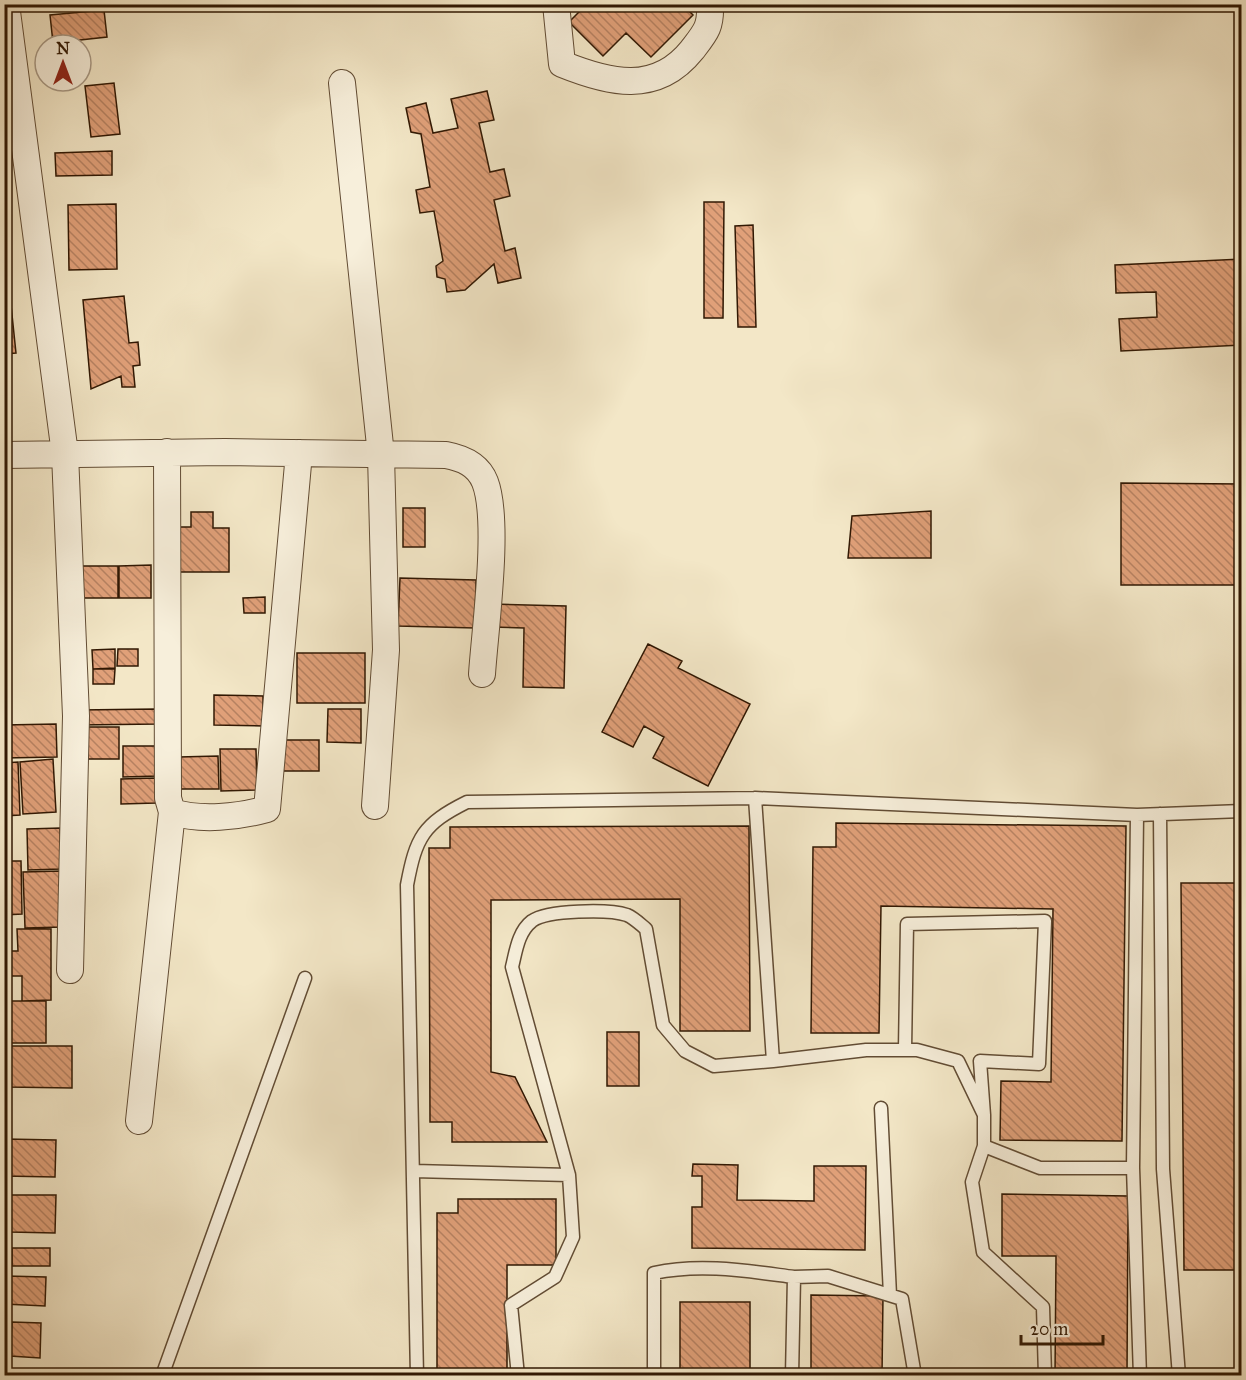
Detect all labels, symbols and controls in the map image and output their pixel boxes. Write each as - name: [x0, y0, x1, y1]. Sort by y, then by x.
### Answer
- north arrow: [33, 33, 93, 93]
- text: N: [56, 39, 70, 58]
- scale bar: [1021, 1308, 1104, 1346]
- text: 20 m: [1030, 1318, 1068, 1340]

